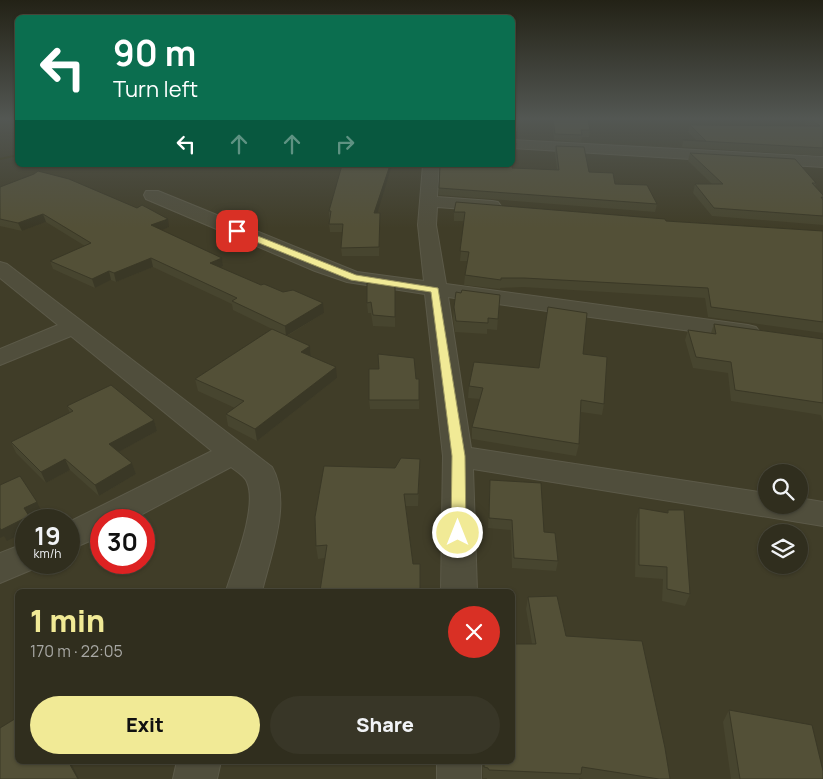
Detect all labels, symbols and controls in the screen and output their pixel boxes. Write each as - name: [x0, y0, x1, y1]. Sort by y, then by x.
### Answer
- text: 90 m: [113, 29, 196, 77]
- icon: left: [30, 35, 95, 100]
- text: Turn left: [113, 74, 198, 104]
- icon: left: [172, 130, 200, 158]
- icon: ahead: [225, 130, 253, 158]
- icon: ahead: [278, 130, 306, 158]
- icon: right: [331, 130, 359, 158]
- pin: [216, 210, 258, 252]
- icon: arrive: [223, 217, 251, 245]
- map controls: [758, 464, 808, 574]
- button: search: [758, 464, 808, 514]
- position arrow: [431, 506, 483, 558]
- speed limit sign: 30: [90, 509, 155, 574]
- text: 19: [34, 518, 61, 553]
- button: layers: [758, 524, 808, 574]
- text: km/h: [34, 545, 61, 562]
- text: 1 min: [30, 600, 105, 641]
- button: close: [448, 606, 500, 658]
- text: 170 m · 22:05: [30, 640, 123, 662]
- button: Exit: [30, 696, 260, 754]
- button: Share: [270, 696, 500, 754]

